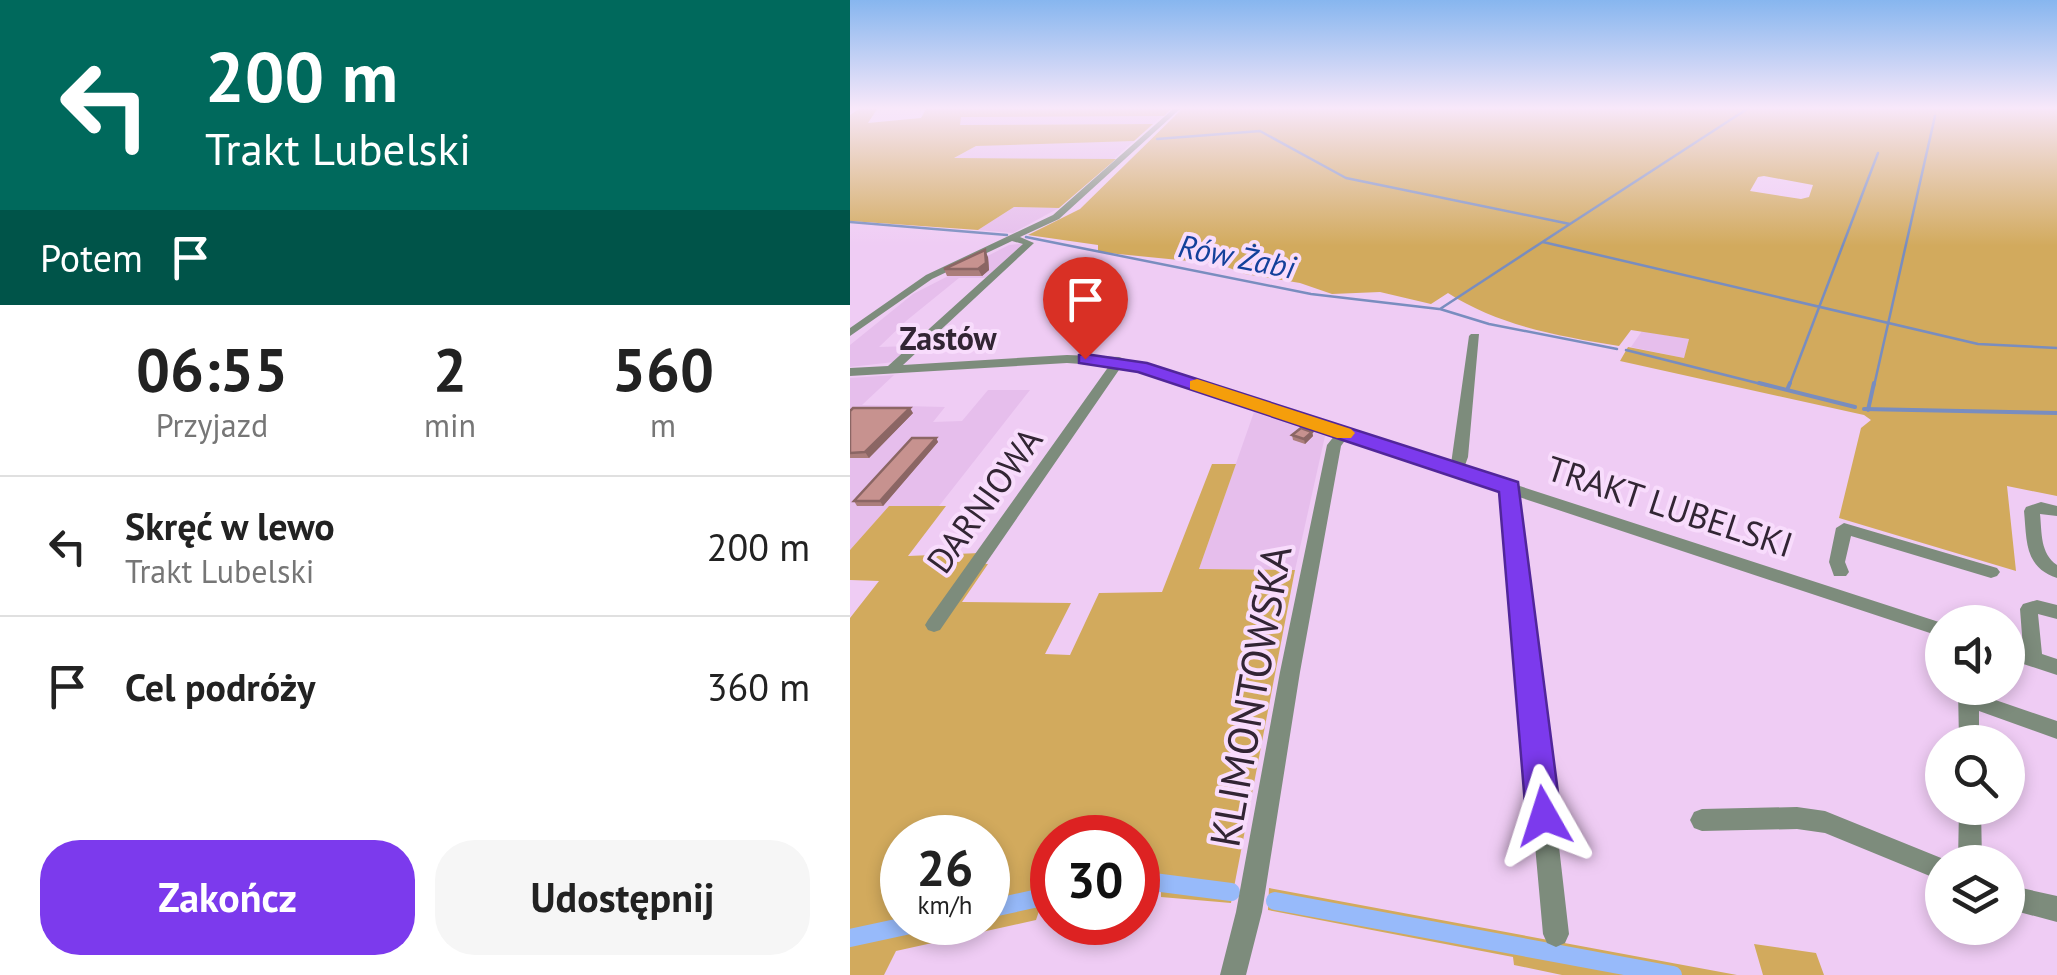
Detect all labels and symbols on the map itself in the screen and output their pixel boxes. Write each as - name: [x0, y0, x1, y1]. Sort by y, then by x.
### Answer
- water label: Rów Żabi: [1175, 224, 1301, 288]
- pin: [1043, 257, 1128, 360]
- district label: Zastów: [899, 317, 998, 359]
- street label: DARNIOWA: [916, 418, 1053, 582]
- street label: TRAKT LUBELSKI: [1541, 445, 1799, 567]
- street label: KLIMONTOWSKA: [1196, 541, 1304, 851]
- position arrow: [1492, 764, 1596, 868]
- speed limit sign: 30: [1030, 815, 1160, 945]

